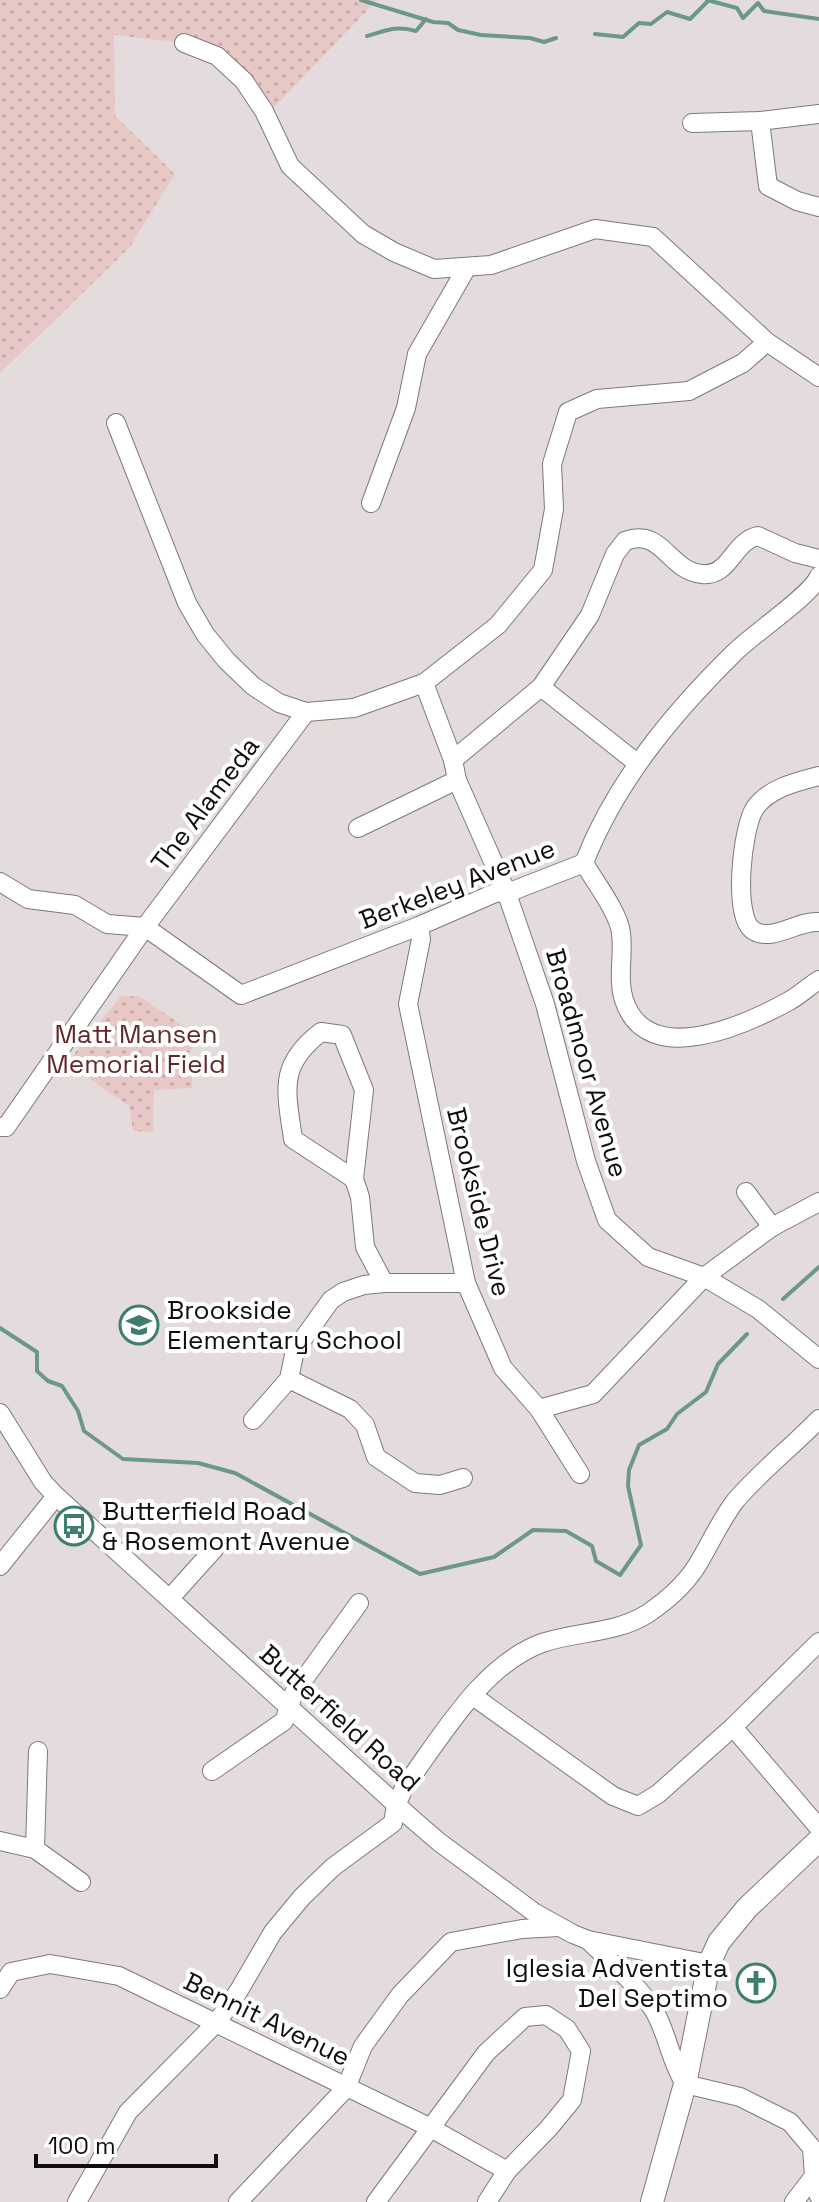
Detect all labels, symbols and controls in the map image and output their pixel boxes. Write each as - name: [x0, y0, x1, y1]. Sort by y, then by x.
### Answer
- street label: The Alameda: [143, 730, 267, 878]
- street label: Berkeley Avenue: [354, 831, 560, 937]
- street label: Broadmoor Avenue: [538, 945, 636, 1181]
- park label: Matt Mansen Memorial Field: [46, 1017, 226, 1081]
- street label: Brookside Drive: [439, 1104, 519, 1300]
- place label: Brookside Elementary School: [167, 1293, 402, 1357]
- school or university icon: Brookside Elementary School: [118, 1304, 160, 1346]
- place label: Butterfield Road & Rosemont Avenue: [102, 1494, 350, 1558]
- bus stop icon: Butterfield Road & Rosemont Avenue: [53, 1505, 95, 1547]
- street label: Butterfield Road: [252, 1637, 428, 1799]
- place label: Iglesia Adventista Del Septimo: [506, 1951, 728, 2015]
- church icon: Iglesia Adventista Del Septimo: [735, 1962, 777, 2004]
- street label: Bennit Avenue: [178, 1964, 356, 2074]
- scale bar: [36, 2118, 216, 2168]
- text: 100 m: [48, 2130, 116, 2161]

